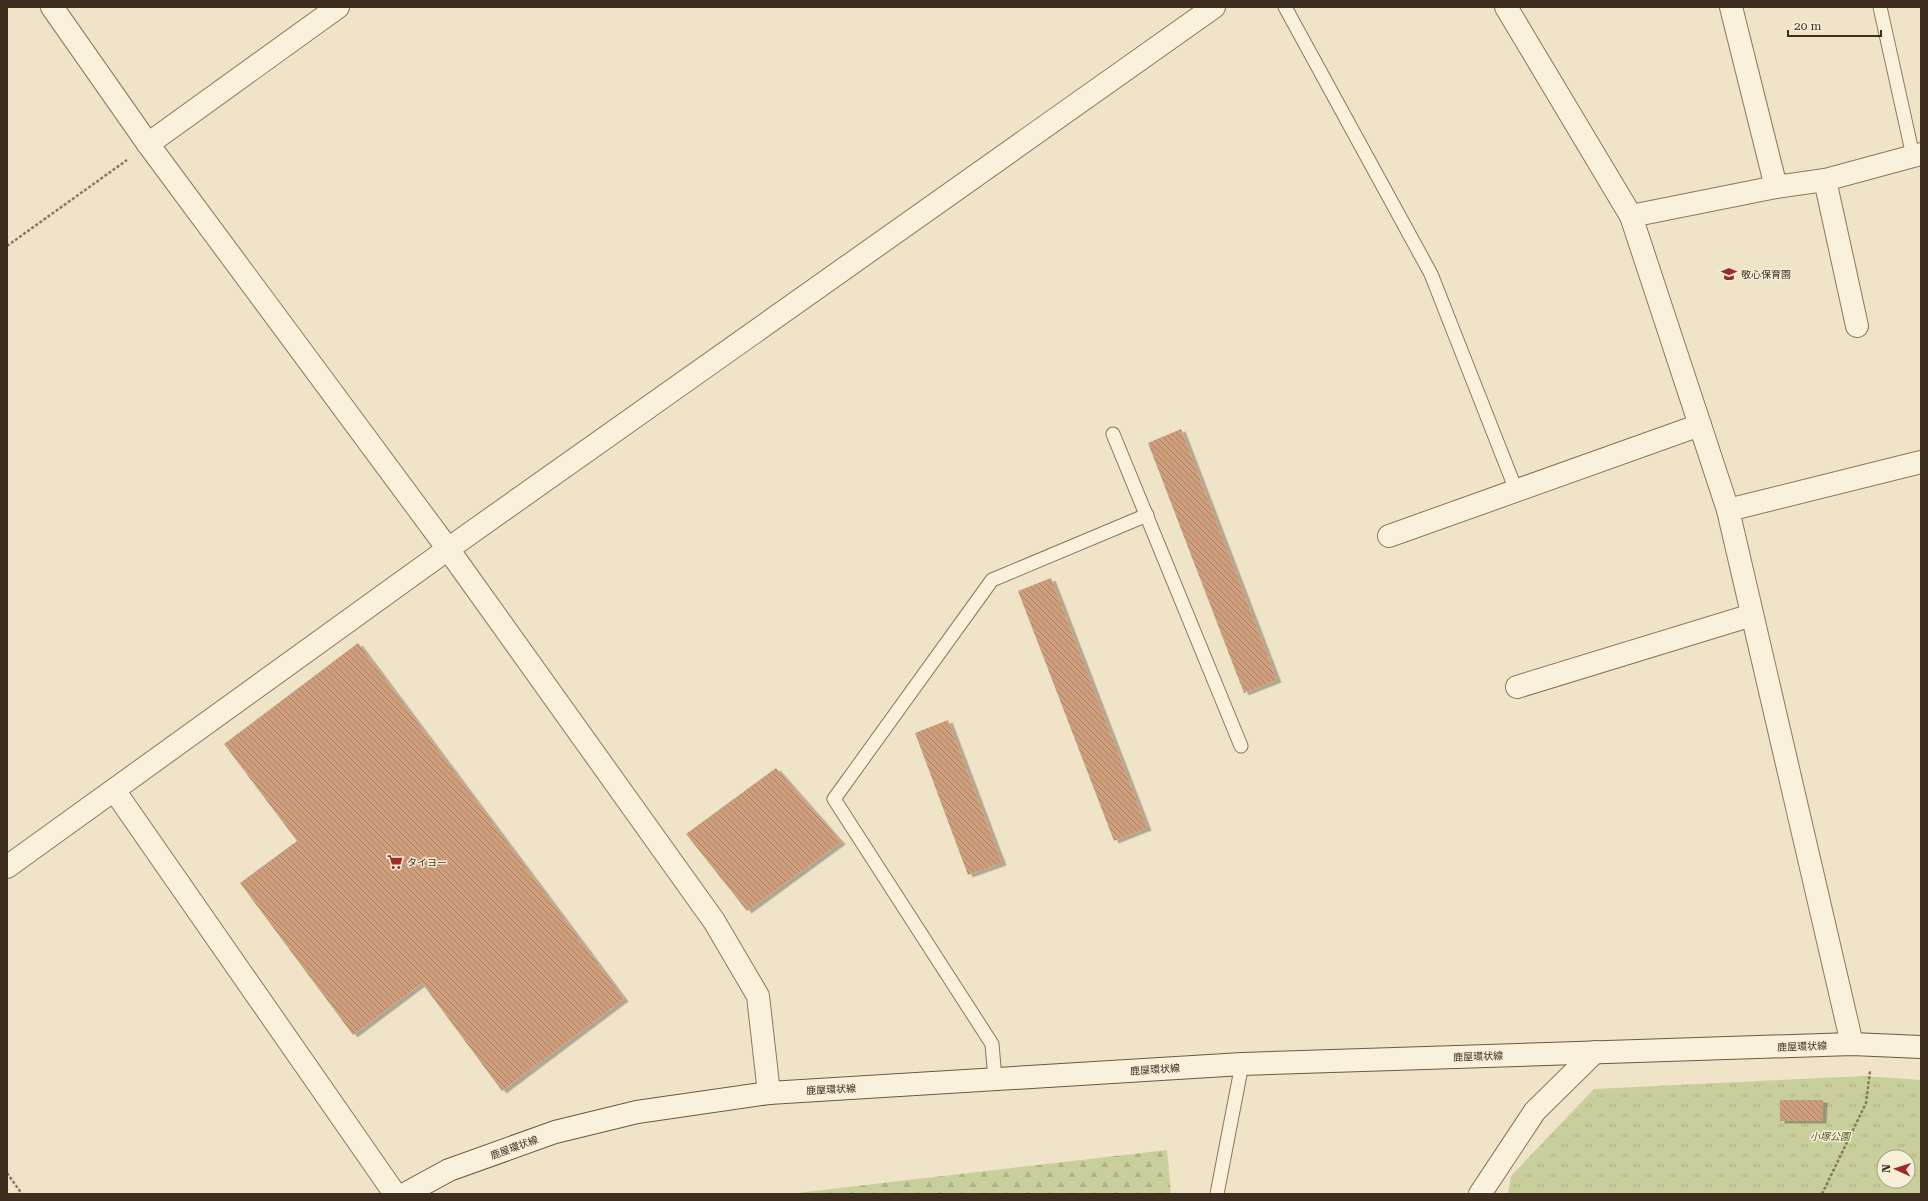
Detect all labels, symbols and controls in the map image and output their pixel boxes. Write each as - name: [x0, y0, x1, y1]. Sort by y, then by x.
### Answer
- scale bar: [1788, 12, 1881, 38]
- text: 20 m: [1794, 19, 1821, 33]
- school or university icon: 敬心保育園: [1720, 265, 1738, 283]
- place label: 敬心保育園: [1741, 269, 1791, 280]
- supermarket icon: タイヨー: [386, 853, 404, 871]
- place label: タイヨー: [407, 857, 447, 868]
- street label: 鹿屋環状線: [1777, 1040, 1827, 1053]
- street label: 鹿屋環状線: [1453, 1050, 1503, 1063]
- street label: 鹿屋環状線: [1130, 1062, 1180, 1077]
- street label: 鹿屋環状線: [806, 1083, 856, 1096]
- park label: 小塚公園: [1810, 1131, 1852, 1142]
- street label: 鹿屋環状線: [489, 1134, 540, 1161]
- north arrow: [1876, 1149, 1916, 1189]
- text: N: [1880, 1163, 1893, 1173]

